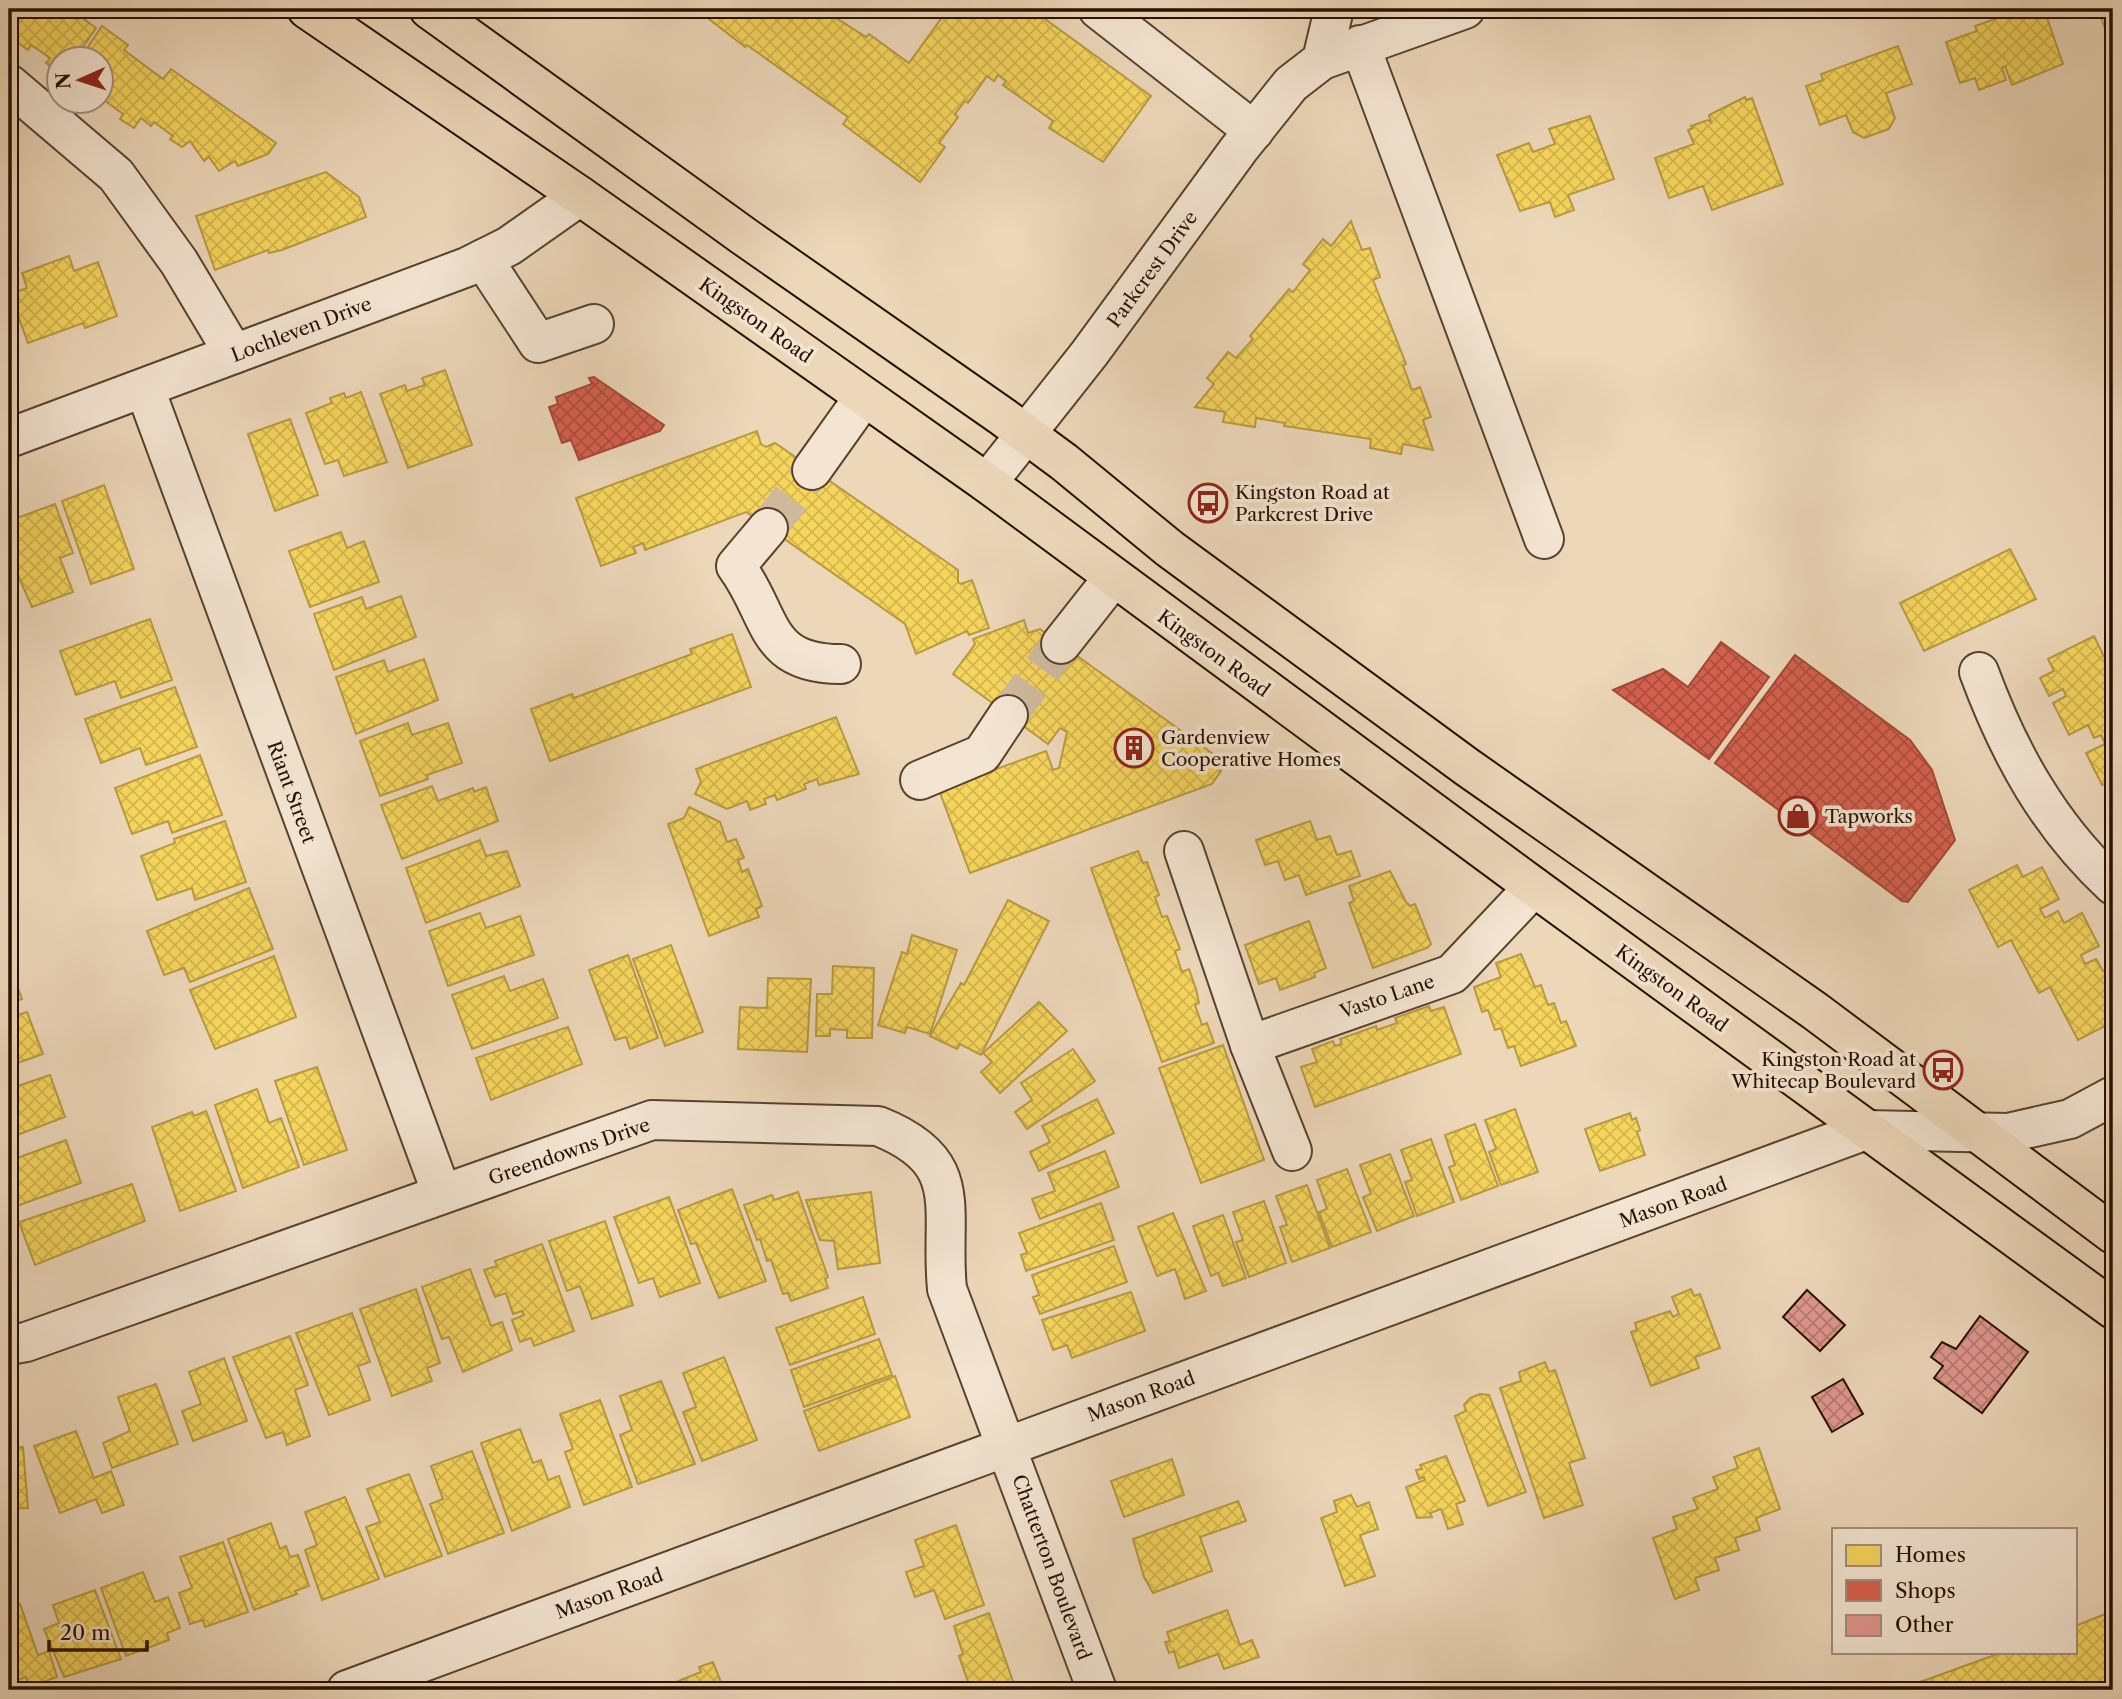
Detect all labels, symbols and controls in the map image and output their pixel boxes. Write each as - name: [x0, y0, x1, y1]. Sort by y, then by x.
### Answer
- north arrow: [46, 46, 116, 116]
- text: N: [52, 72, 75, 90]
- street label: Parkcrest Drive: [1102, 207, 1202, 332]
- street label: Kingston Road: [695, 273, 817, 368]
- street label: Lochleven Drive: [228, 292, 375, 367]
- place label: Kingston Road at Parkcrest Drive: [1235, 481, 1390, 526]
- bus stop icon: Kingston Road at Parkcrest Drive: [1187, 482, 1229, 524]
- street label: Kingston Road: [1153, 605, 1275, 702]
- place label: Gardenview Cooperative Homes: [1161, 726, 1341, 771]
- building icon: Gardenview Cooperative Homes: [1113, 727, 1155, 769]
- street label: Riant Street: [262, 738, 321, 847]
- shop icon: Tapworks: [1777, 795, 1819, 837]
- place label: Tapworks: [1825, 805, 1913, 828]
- street label: Kingston Road: [1611, 940, 1733, 1037]
- street label: Vasto Lane: [1336, 970, 1438, 1024]
- place label: Kingston Road at Whitecap Boulevard: [1730, 1048, 1916, 1093]
- bus stop icon: Kingston Road at Whitecap Boulevard: [1922, 1049, 1964, 1091]
- street label: Greendowns Drive: [485, 1113, 653, 1190]
- street label: Mason Road: [1616, 1172, 1731, 1233]
- street label: Mason Road: [1084, 1366, 1199, 1427]
- street label: Chatterton Boulevard: [1007, 1471, 1096, 1663]
- legend: [1832, 1528, 2076, 1654]
- text: Homes: [1895, 1542, 1966, 1567]
- street label: Mason Road: [552, 1563, 667, 1624]
- text: Shops: [1895, 1578, 1956, 1603]
- scale bar: [49, 1608, 147, 1652]
- text: Other: [1895, 1612, 1954, 1637]
- text: 20 m: [60, 1620, 111, 1645]

